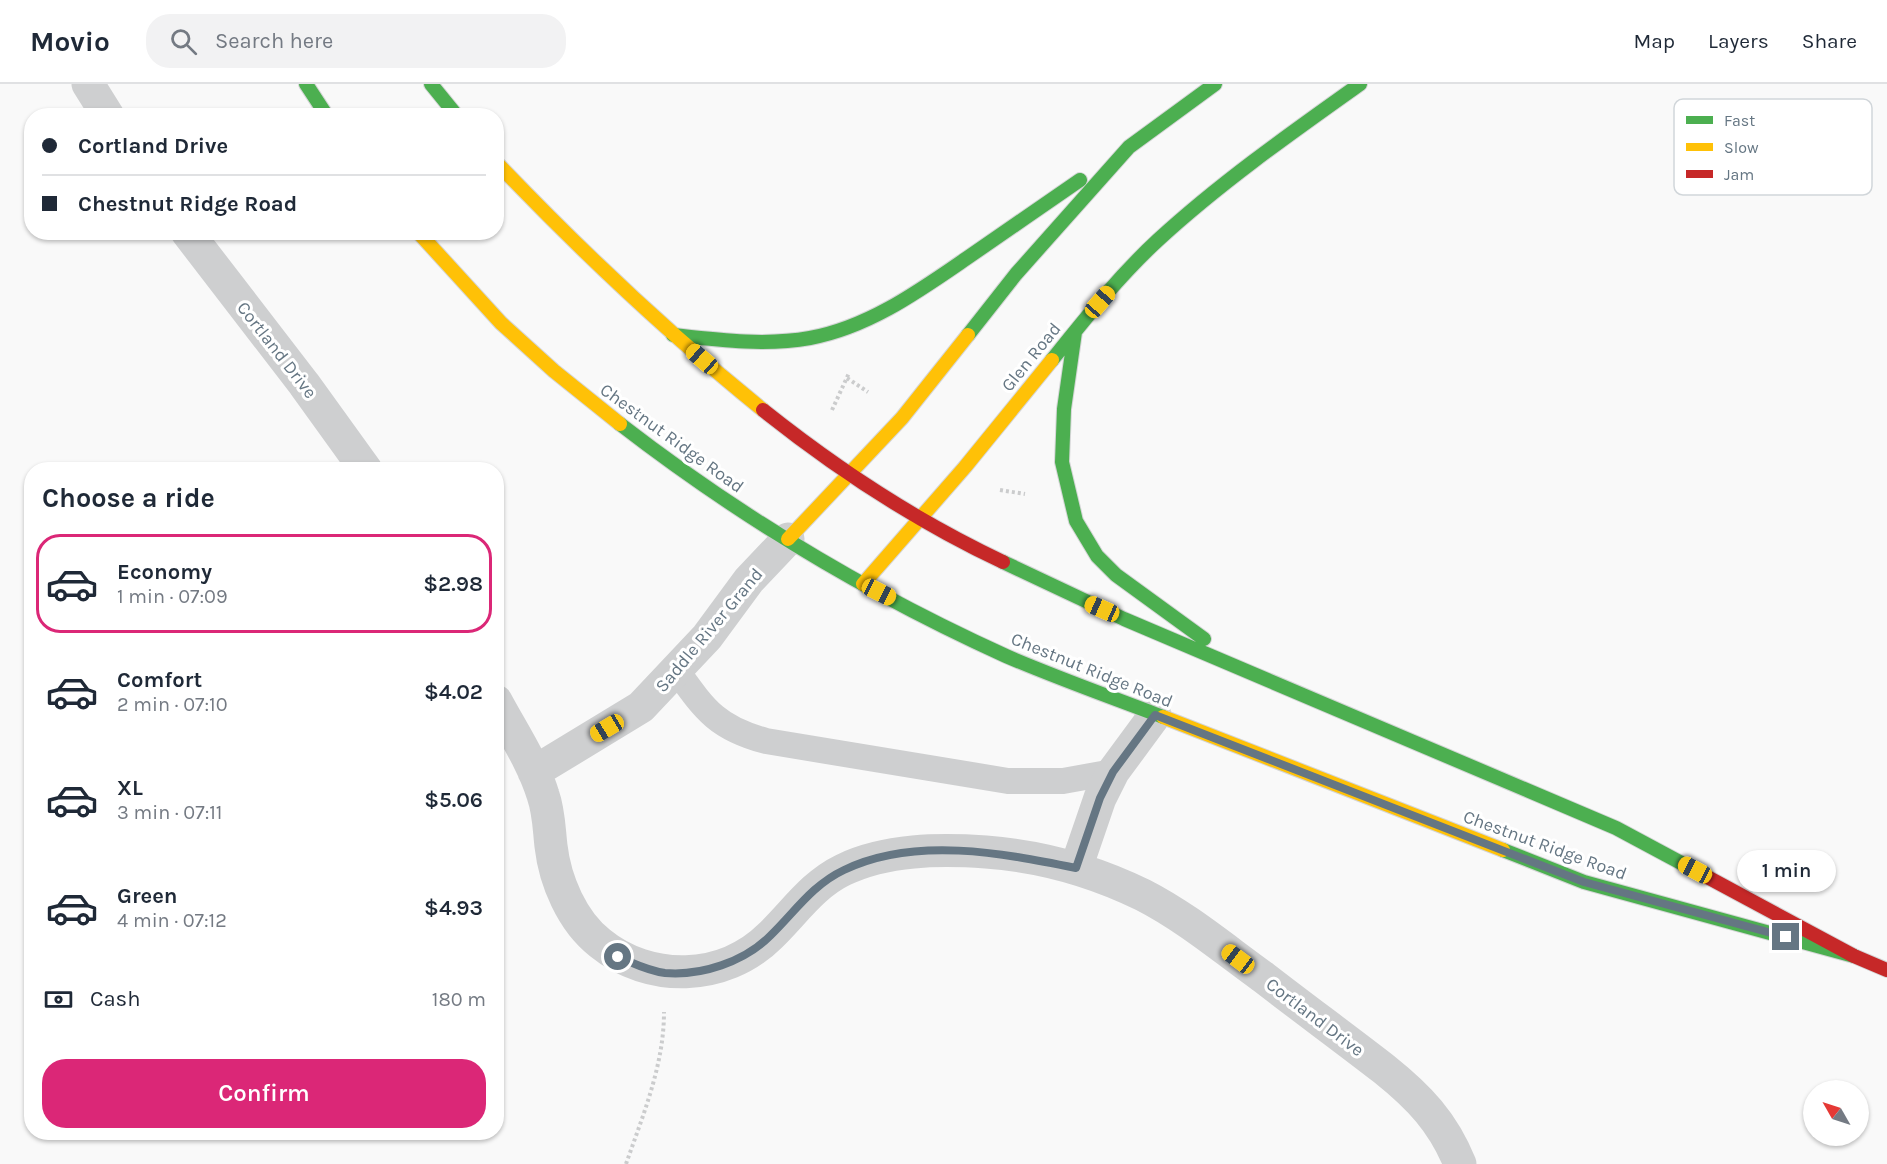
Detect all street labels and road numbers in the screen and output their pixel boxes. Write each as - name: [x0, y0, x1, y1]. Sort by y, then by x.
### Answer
- street label: Cortland Drive: [232, 297, 322, 403]
- street label: Glen Road: [997, 318, 1065, 396]
- street label: Chestnut Ridge Road: [596, 378, 748, 498]
- street label: Saddle River Grand: [651, 563, 767, 697]
- street label: Chestnut Ridge Road: [1008, 628, 1176, 712]
- street label: Chestnut Ridge Road: [1460, 805, 1630, 885]
- street label: Cortland Drive: [1262, 973, 1368, 1061]

